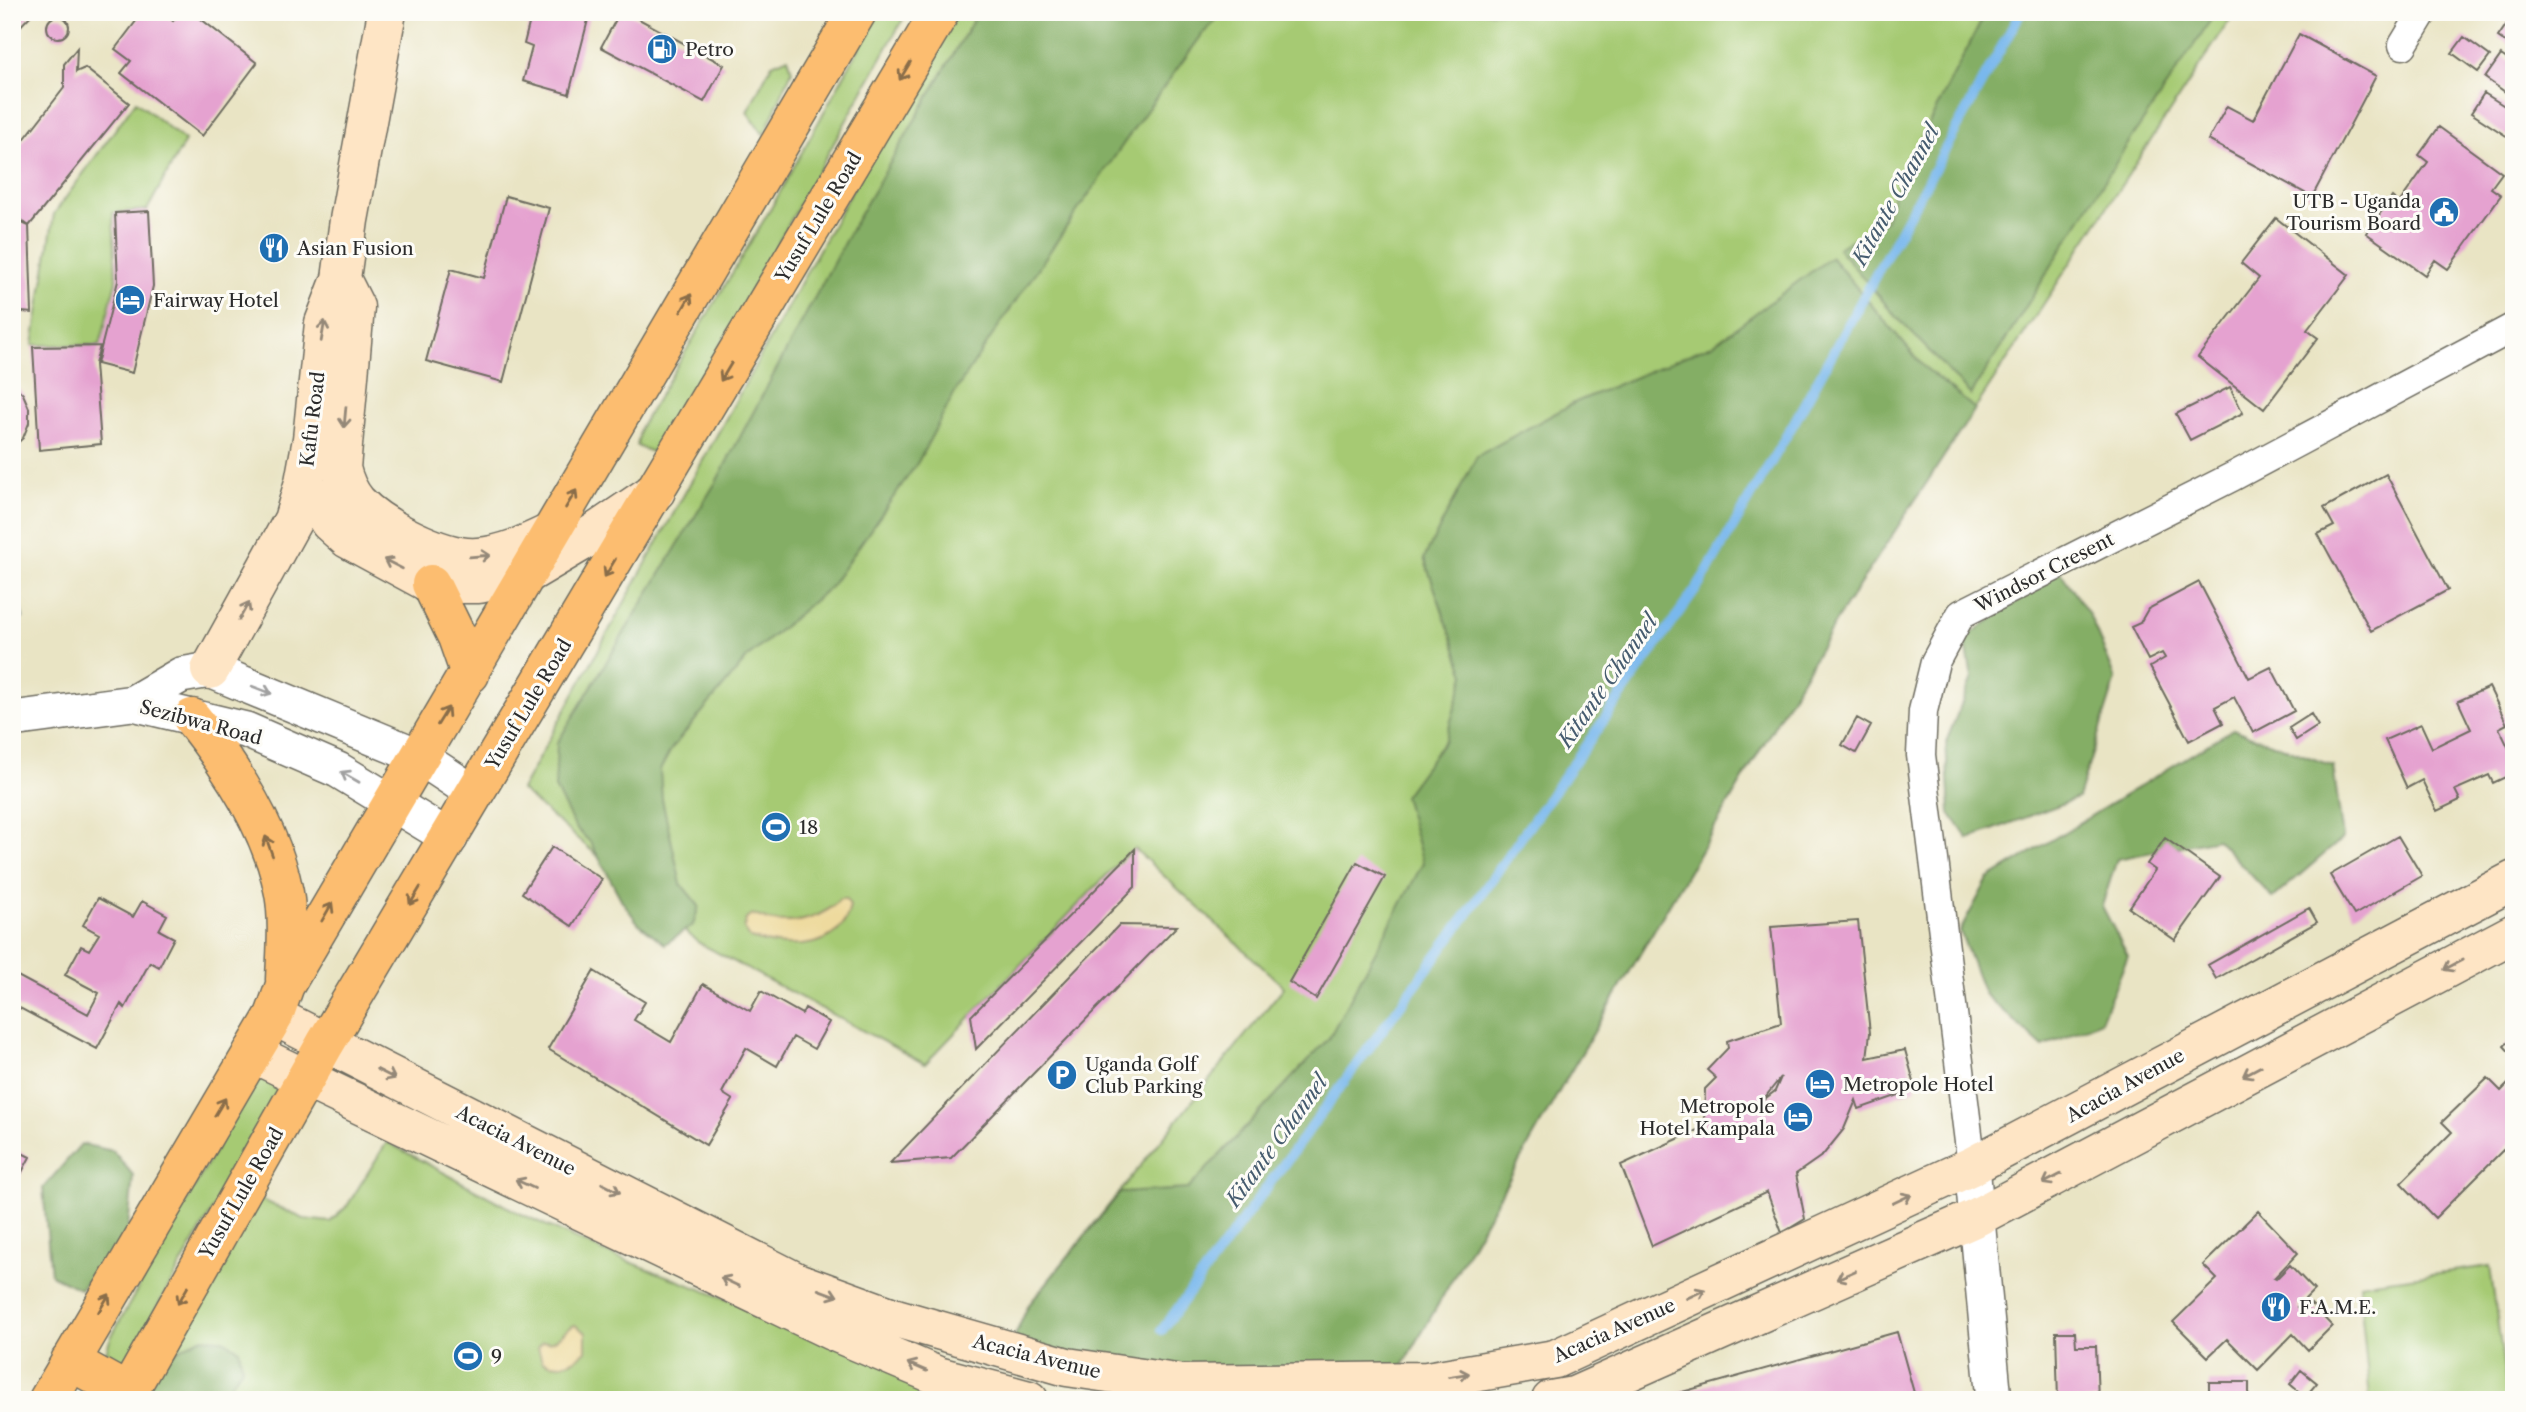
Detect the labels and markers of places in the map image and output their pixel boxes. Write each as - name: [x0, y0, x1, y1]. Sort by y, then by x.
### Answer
- fuel station icon: Petro: [645, 32, 679, 66]
- place label: Petro: [685, 38, 734, 61]
- place label: UTB - Uganda Tourism Board: [2286, 190, 2421, 235]
- public building icon: UTB - Uganda Tourism Board: [2427, 195, 2461, 229]
- restaurant icon: Asian Fusion: [257, 231, 291, 265]
- place label: Asian Fusion: [296, 237, 414, 260]
- hotel icon: Fairway Hotel: [113, 283, 147, 317]
- place label: Fairway Hotel: [153, 289, 279, 312]
- sports icon: 18: [759, 810, 793, 844]
- place label: 18: [799, 816, 818, 839]
- place label: Uganda Golf Club Parking: [1085, 1053, 1203, 1098]
- parking icon: Uganda Golf Club Parking: [1045, 1058, 1079, 1092]
- hotel icon: Metropole Hotel: [1803, 1067, 1837, 1101]
- place label: Metropole Hotel: [1843, 1073, 1994, 1096]
- place label: Metropole Hotel Kampala: [1640, 1095, 1775, 1140]
- hotel icon: Metropole Hotel Kampala: [1781, 1100, 1815, 1134]
- restaurant icon: F.A.M.E.: [2259, 1290, 2293, 1324]
- place label: F.A.M.E.: [2299, 1296, 2376, 1319]
- sports icon: 9: [451, 1339, 485, 1373]
- place label: 9: [491, 1345, 502, 1368]

